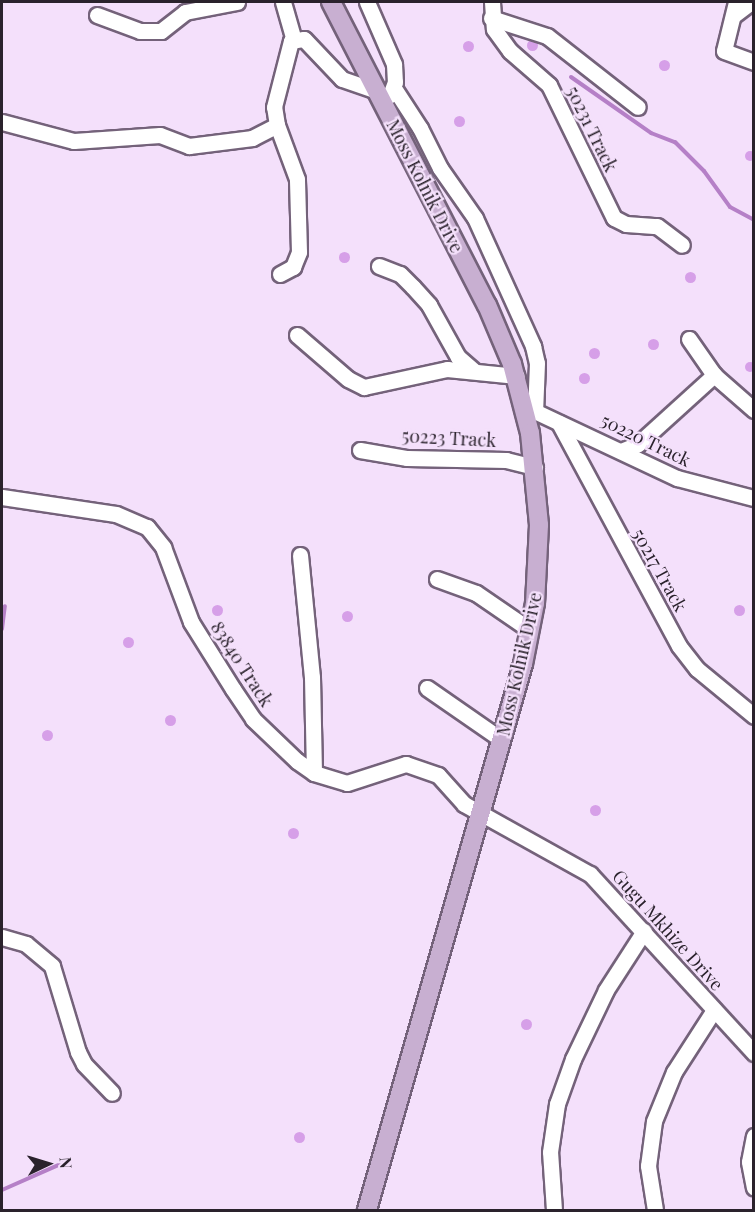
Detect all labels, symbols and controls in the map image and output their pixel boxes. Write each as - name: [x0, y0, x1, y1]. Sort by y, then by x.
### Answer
- street label: 50231 Track: [562, 82, 622, 176]
- street label: Moss Kolnik Drive: [382, 116, 468, 256]
- street label: 50220 Track: [597, 409, 695, 471]
- street label: 50223 Track: [401, 425, 497, 451]
- street label: 50217 Track: [628, 524, 692, 616]
- street label: Moss Kolnik Drive: [492, 590, 546, 738]
- street label: 83840 Track: [206, 617, 278, 711]
- street label: Gugu Mkhize Drive: [608, 865, 728, 995]
- north arrow: [18, 1134, 78, 1194]
- text: N: [56, 1156, 77, 1169]

